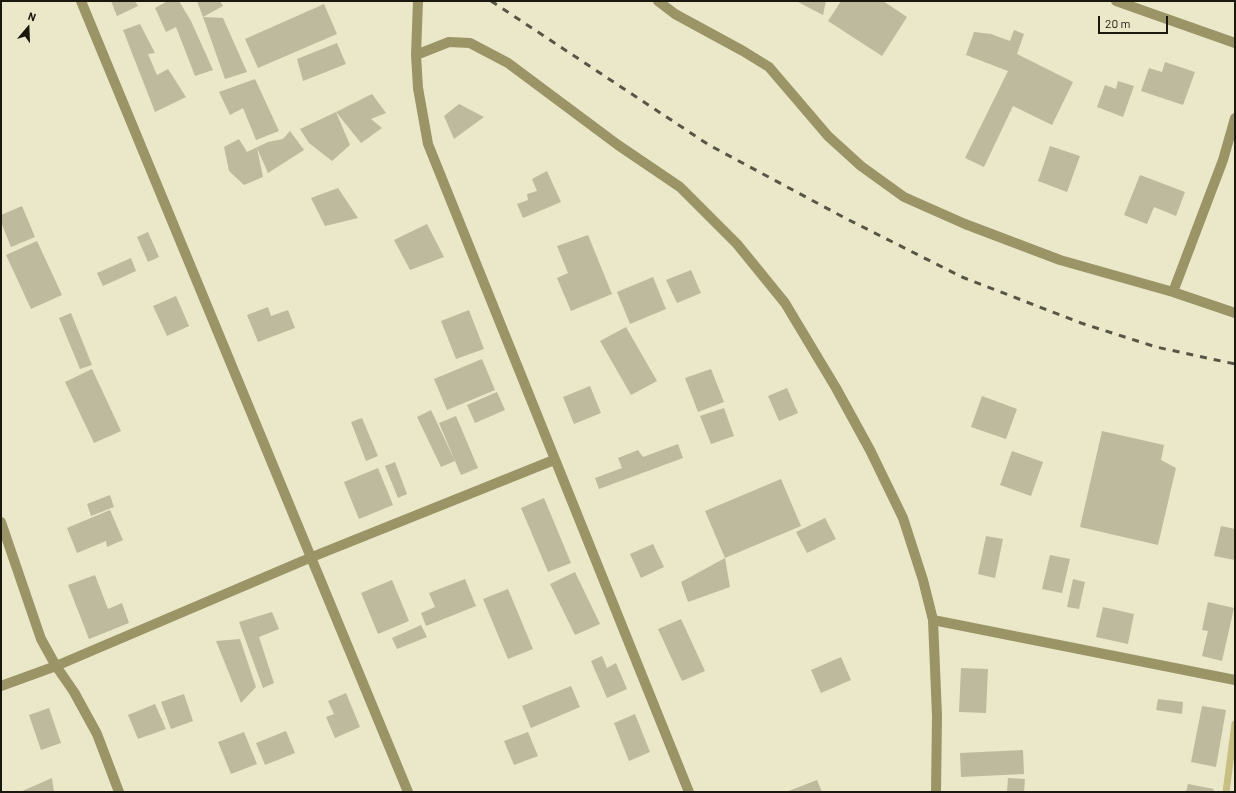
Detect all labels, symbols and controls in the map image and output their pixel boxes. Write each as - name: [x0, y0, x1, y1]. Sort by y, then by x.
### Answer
- north arrow: [8, 8, 48, 48]
- scale bar: [1100, 8, 1170, 34]
- text: N: [26, 9, 38, 24]
- text: 20 m: [1105, 16, 1131, 30]

